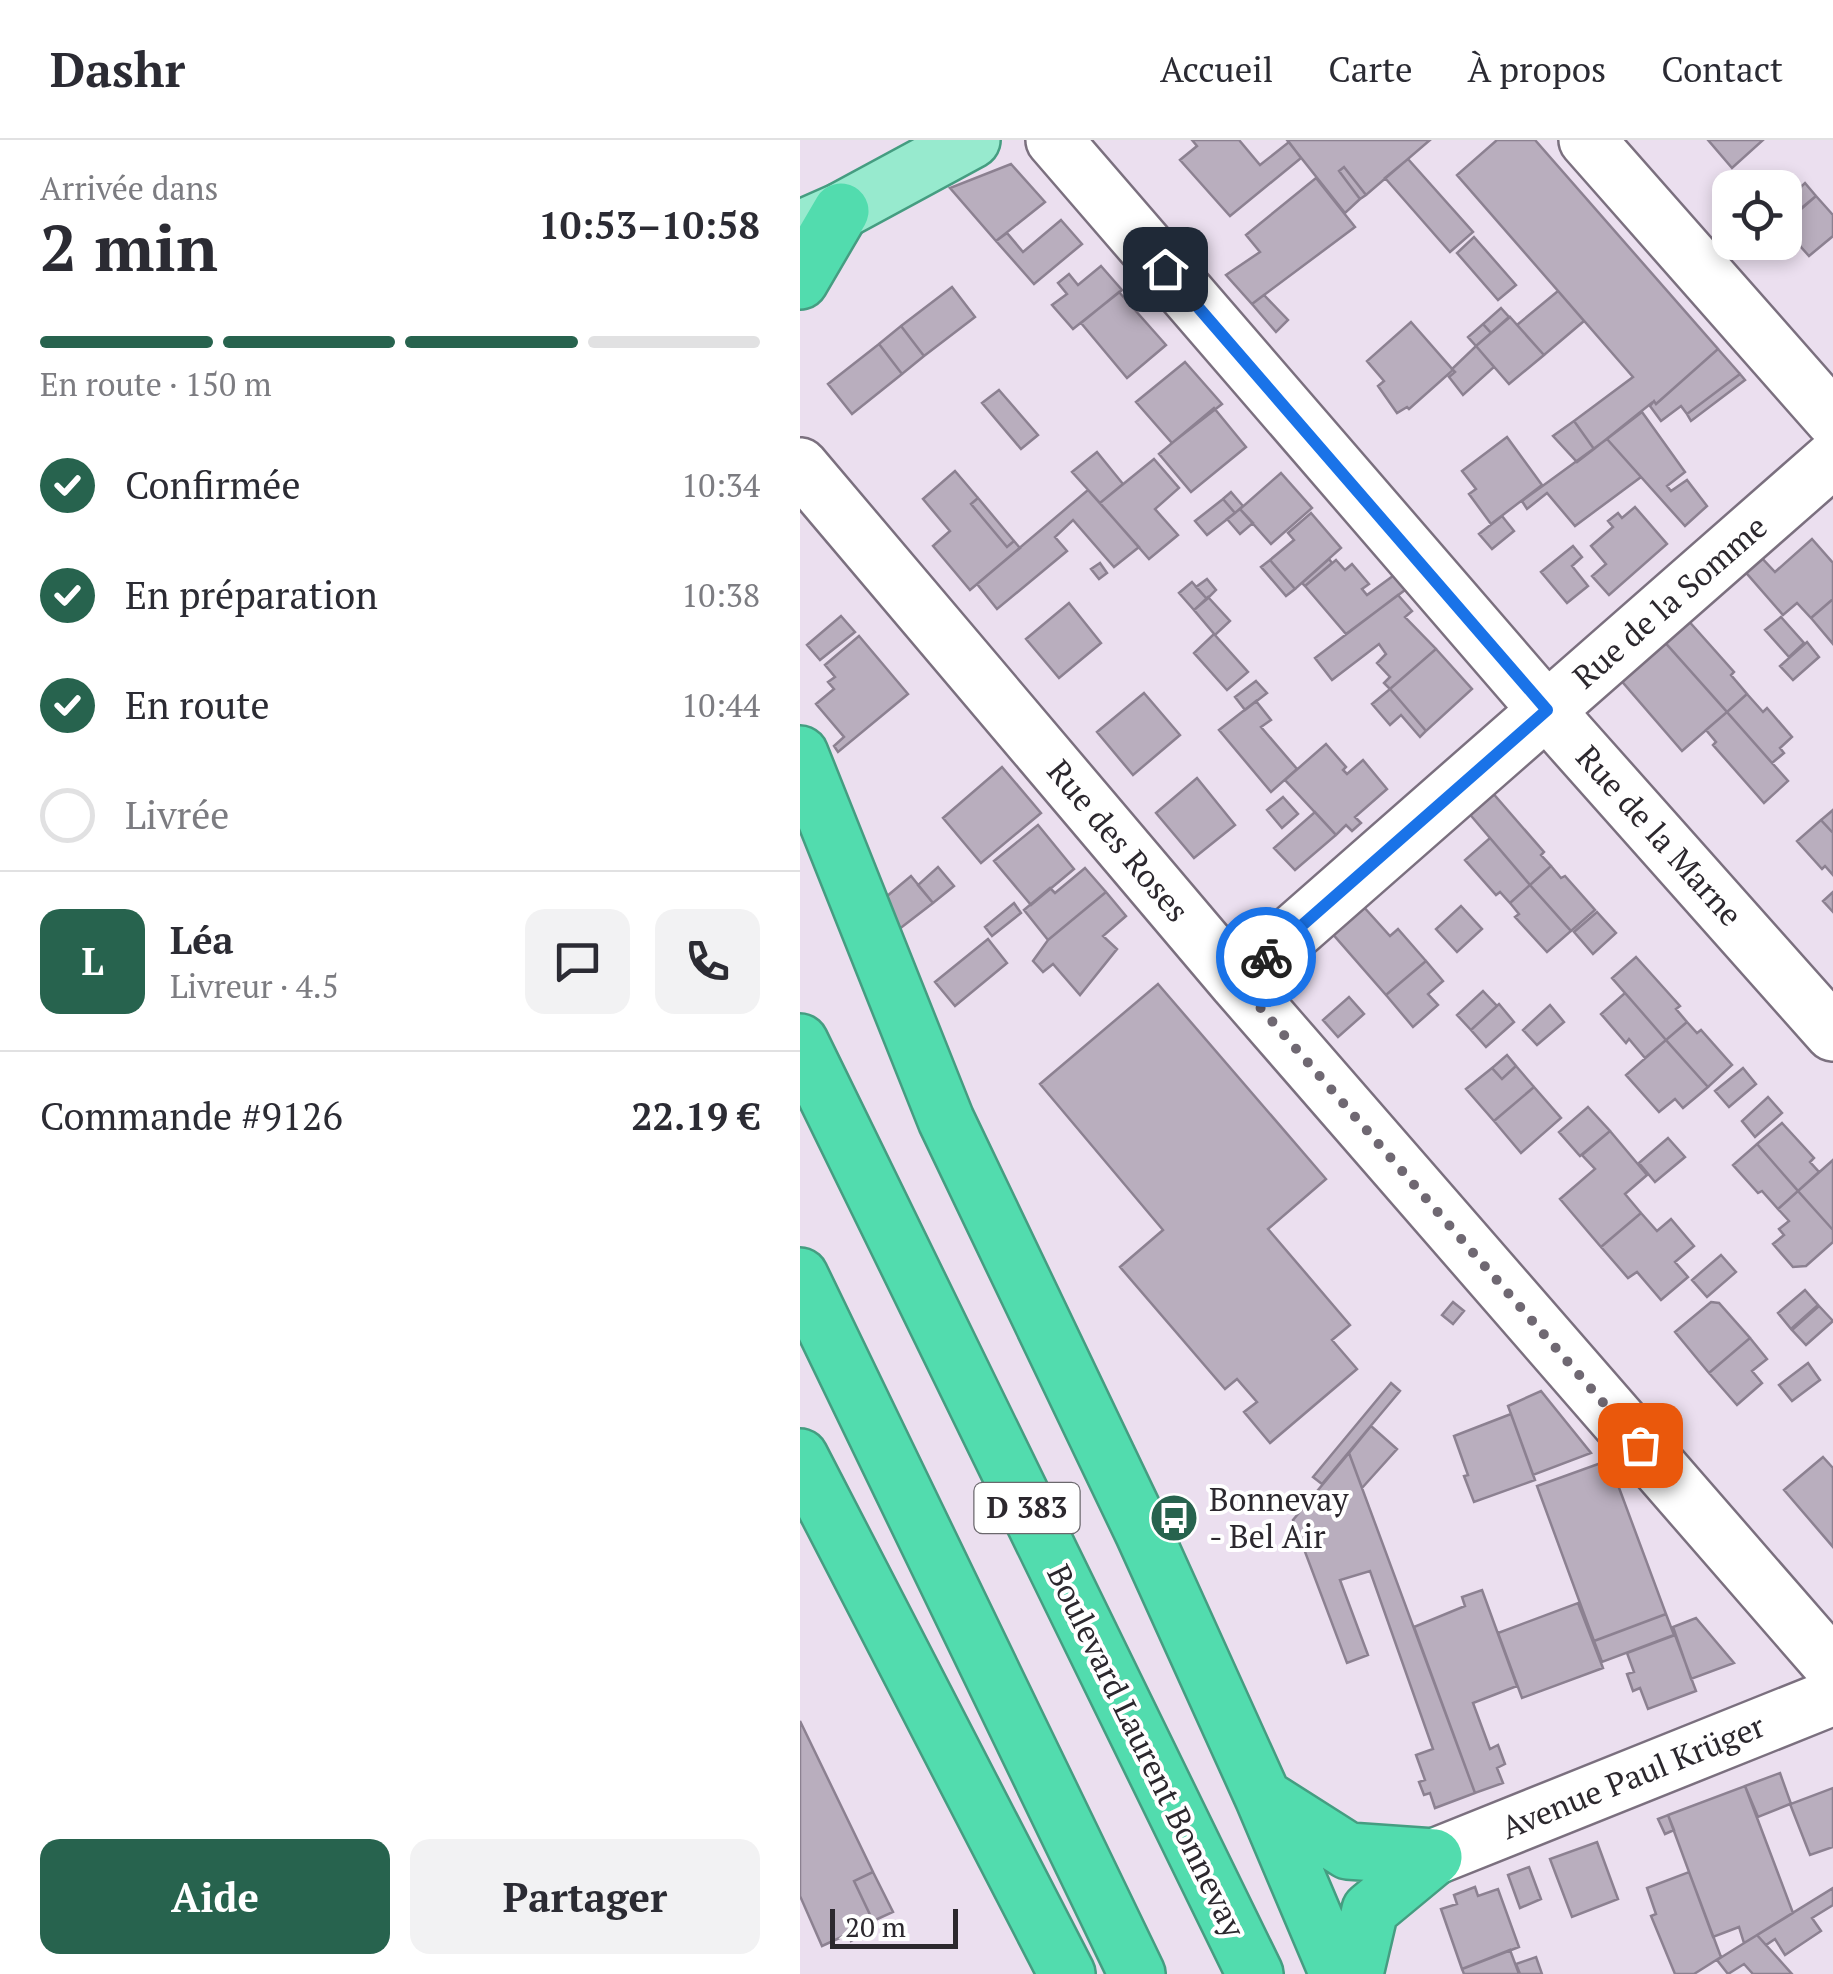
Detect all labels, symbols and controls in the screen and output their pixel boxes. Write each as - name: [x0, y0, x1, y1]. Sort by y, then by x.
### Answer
- text: Dashr: [50, 37, 185, 101]
- text: Accueil: [1160, 46, 1273, 92]
- text: Carte: [1328, 46, 1413, 92]
- text: À propos: [1468, 46, 1606, 92]
- text: Contact: [1661, 46, 1783, 92]
- text: Arrivée dans: [40, 167, 218, 209]
- map controls: [1712, 170, 1802, 260]
- button: locate: [1712, 170, 1802, 260]
- text: 10:53–10:58: [538, 200, 760, 250]
- text: 2 min: [40, 203, 218, 290]
- pin: [1123, 227, 1208, 312]
- icon: home: [1138, 242, 1193, 297]
- text: En route · 150 m: [40, 363, 272, 405]
- icon: check: [40, 458, 95, 513]
- text: Confirmée: [125, 460, 301, 510]
- text: 10:34: [681, 464, 760, 506]
- street label: Rue de la Somme: [1563, 505, 1775, 697]
- icon: check: [40, 568, 95, 623]
- text: En préparation: [125, 570, 378, 620]
- text: 10:38: [681, 574, 760, 616]
- icon: check: [40, 678, 95, 733]
- text: En route: [125, 680, 270, 730]
- text: 10:44: [681, 684, 760, 726]
- street label: Rue de la Marne: [1567, 736, 1752, 935]
- street label: Rue des Roses: [1039, 750, 1199, 930]
- text: Livrée: [125, 790, 229, 840]
- courier: [1216, 907, 1316, 1007]
- button: chat: [525, 909, 630, 1014]
- button: phone: [655, 909, 760, 1014]
- text: Léa: [170, 915, 234, 965]
- icon: bike: [1239, 930, 1294, 985]
- text: L: [81, 936, 104, 986]
- text: Livreur · 4.5: [170, 965, 339, 1007]
- text: Commande #9126: [40, 1091, 343, 1141]
- text: 22.19 €: [631, 1091, 760, 1141]
- pin: [1598, 1403, 1683, 1488]
- icon: bag: [1613, 1418, 1668, 1473]
- place label: Bonnevay - Bel Air: [1209, 1478, 1349, 1557]
- road number: D 383: [974, 1483, 1080, 1533]
- bus stop icon: Bonnevay - Bel Air: [1148, 1492, 1200, 1544]
- street label: Boulevard Laurent Bonnevay: [1038, 1557, 1256, 1945]
- street label: Avenue Paul Krüger: [1495, 1704, 1771, 1848]
- button: Aide: [40, 1839, 390, 1954]
- button: Partager: [410, 1839, 760, 1954]
- scale bar: [830, 1904, 958, 1948]
- text: 20 m: [845, 1908, 906, 1945]

